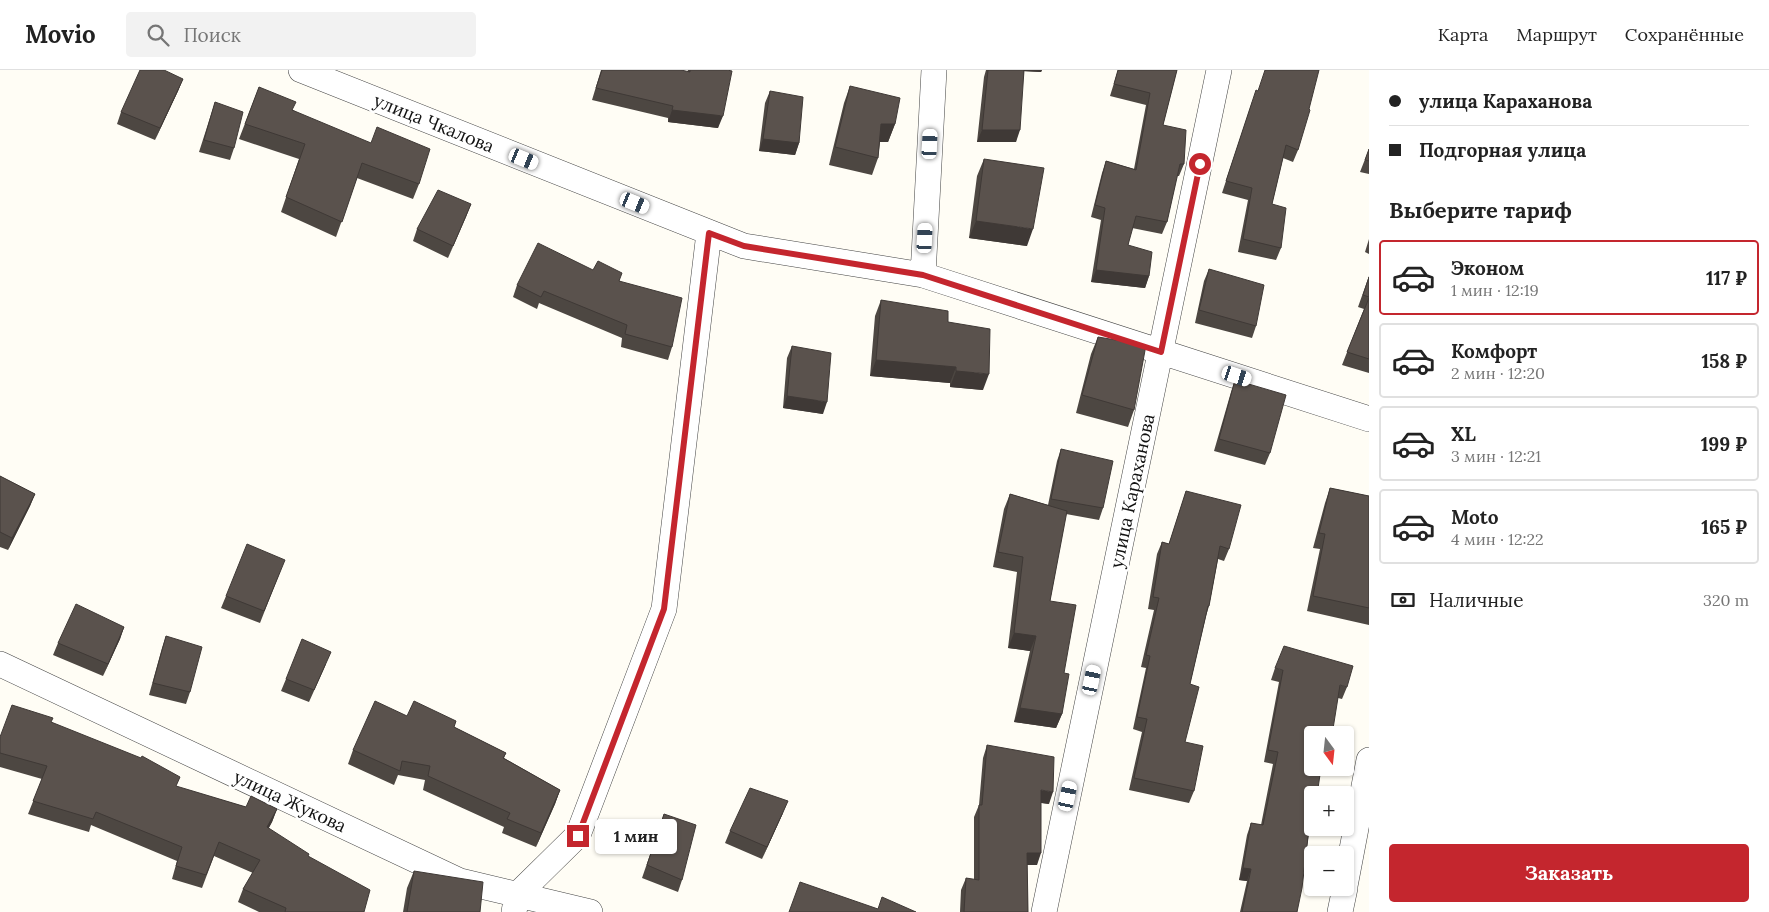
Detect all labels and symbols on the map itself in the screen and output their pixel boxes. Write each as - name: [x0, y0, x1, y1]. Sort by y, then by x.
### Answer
- street label: улица Чкалова: [370, 88, 498, 158]
- car: [921, 129, 938, 159]
- car: [507, 146, 540, 172]
- route start: [1189, 153, 1211, 175]
- car: [618, 190, 651, 216]
- car: [916, 223, 933, 253]
- car: [1220, 364, 1253, 388]
- street label: улица Караханова: [1104, 412, 1160, 570]
- car: [1081, 664, 1102, 696]
- north arrow: [1304, 726, 1354, 776]
- street label: улица Жукова: [230, 765, 350, 837]
- car: [1057, 780, 1078, 812]
- callout: 1 мин: [596, 818, 678, 854]
- route end: [567, 825, 589, 847]

